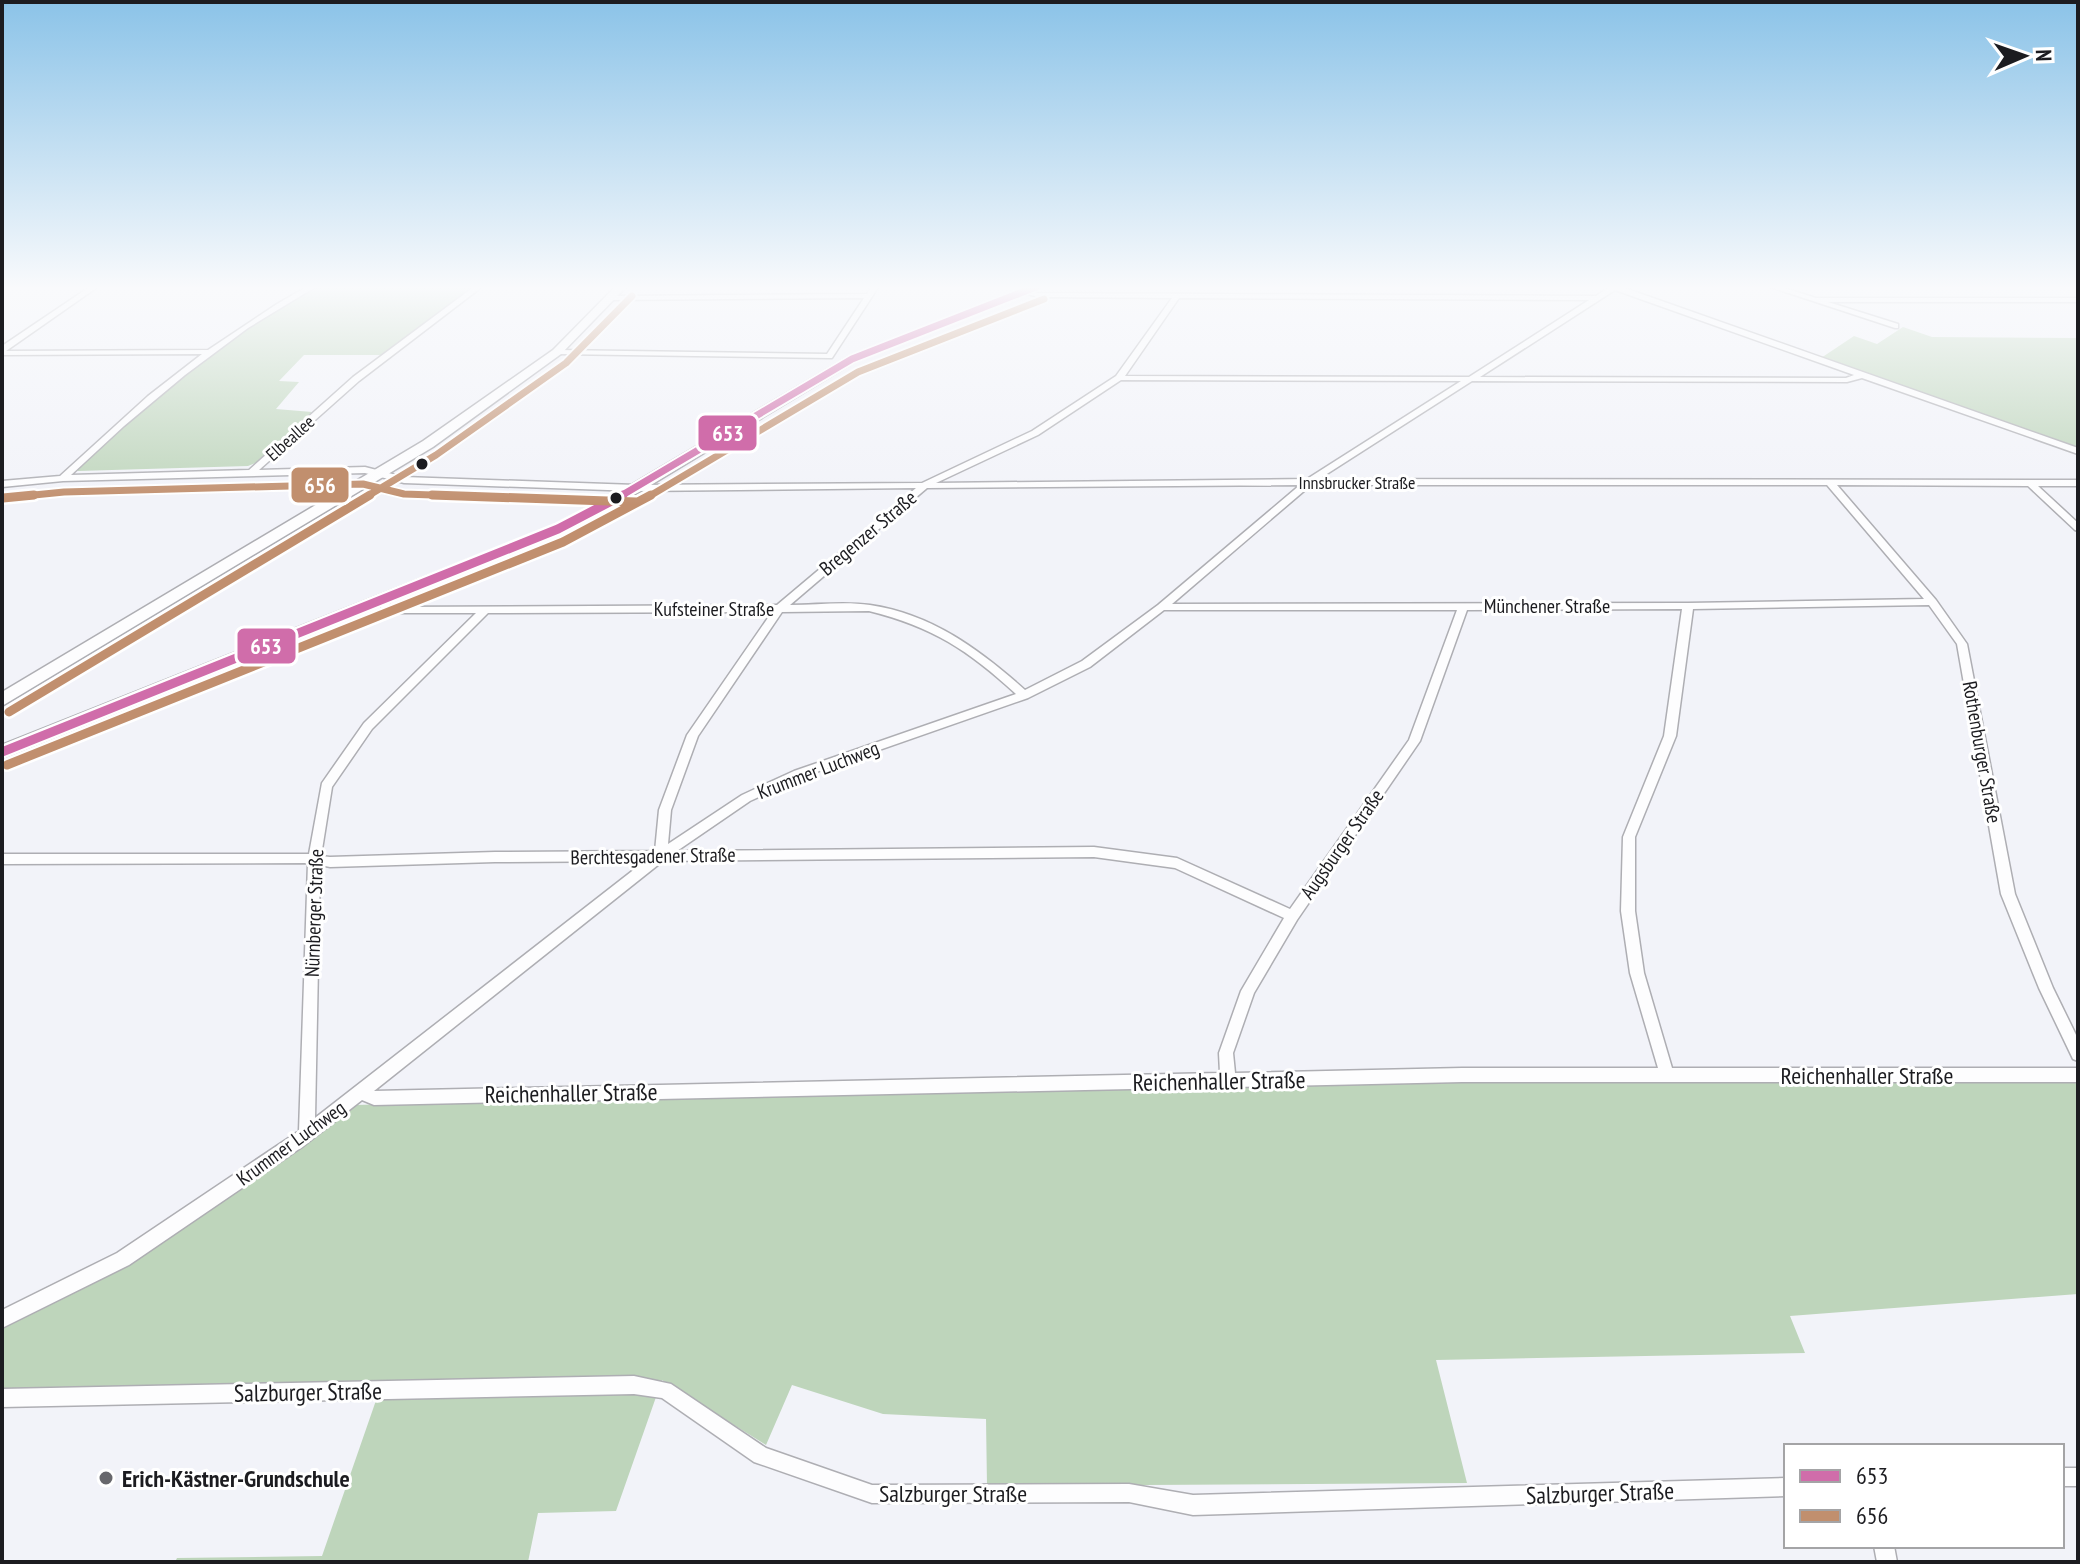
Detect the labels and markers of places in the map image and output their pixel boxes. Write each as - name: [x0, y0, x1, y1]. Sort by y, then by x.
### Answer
- unlabelled marker: [414, 456, 430, 472]
- unlabelled marker: [608, 490, 624, 506]
- place label: Erich-Kästner-Grundschule: [122, 1463, 350, 1494]
- marker: Erich-Kästner-Grundschule: [97, 1469, 115, 1487]

